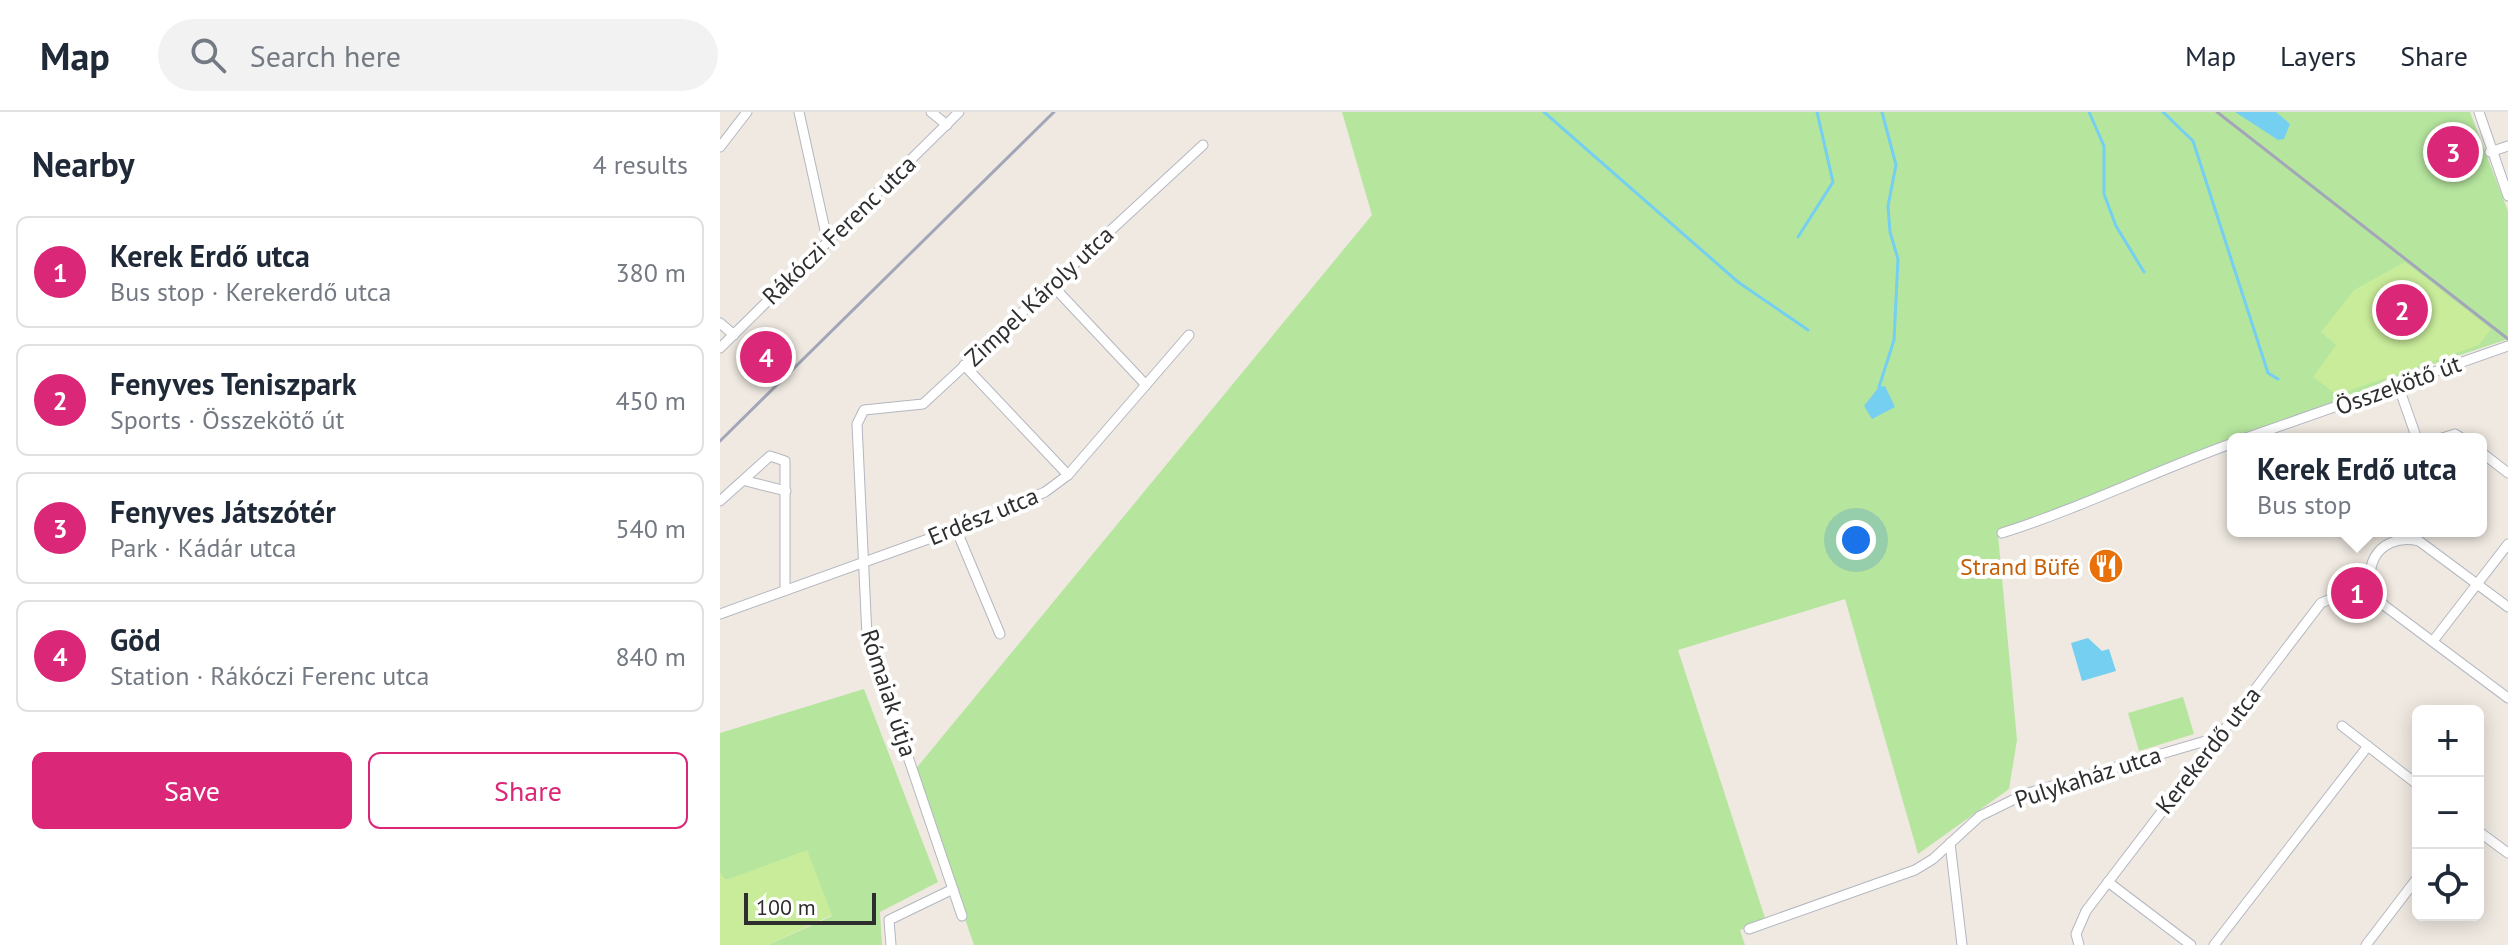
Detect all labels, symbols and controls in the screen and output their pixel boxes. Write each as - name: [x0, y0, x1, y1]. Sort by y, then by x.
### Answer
- search box: [158, 19, 718, 91]
- text: Map: [40, 31, 110, 80]
- icon: search: [186, 33, 230, 77]
- text: Search here: [250, 36, 401, 75]
- text: Map: [2185, 37, 2236, 74]
- text: Layers: [2280, 37, 2356, 74]
- text: Share: [2400, 37, 2468, 74]
- pin: 3: [2427, 122, 2479, 182]
- text: Nearby: [32, 142, 134, 186]
- text: 4 results: [593, 148, 688, 181]
- street label: Rákóczi Ferenc utca: [755, 149, 923, 311]
- street label: Zimpel Károly utca: [958, 219, 1120, 373]
- text: Kerek Erdő utca: [110, 236, 310, 275]
- text: 1: [53, 256, 67, 289]
- text: 380 m: [615, 256, 686, 289]
- text: Bus stop · Kerekerdő utca: [110, 275, 391, 308]
- pin: 2: [2376, 280, 2428, 340]
- pin: 4: [740, 327, 792, 387]
- street label: Összekötő út: [2331, 348, 2465, 422]
- text: Fenyves Teniszpark: [110, 364, 357, 403]
- text: 2: [53, 384, 67, 417]
- text: 450 m: [615, 384, 686, 417]
- text: Sports · Összekötő út: [110, 403, 344, 436]
- popup: [2227, 433, 2487, 537]
- text: Kerek Erdő utca: [2257, 449, 2457, 488]
- street label: Erdész utca: [923, 480, 1043, 552]
- text: Bus stop: [2257, 488, 2352, 521]
- text: Fenyves Játszótér: [110, 492, 336, 531]
- text: 3: [53, 512, 67, 545]
- text: 540 m: [615, 512, 686, 545]
- your location: [1836, 520, 1876, 560]
- text: Park · Kádár utca: [110, 531, 296, 564]
- restaurant icon: Strand Büfé: [2087, 547, 2125, 585]
- place label: Strand Büfé: [1960, 551, 2080, 582]
- pin: 1: [2331, 563, 2383, 623]
- text: Göd: [110, 620, 161, 659]
- street label: Rómaiak útja: [854, 625, 924, 761]
- text: 4: [53, 640, 67, 673]
- text: 840 m: [615, 640, 686, 673]
- text: Station · Rákóczi Ferenc utca: [110, 659, 429, 692]
- street label: Kerekerdő utca: [2149, 680, 2267, 820]
- map controls: [2412, 705, 2484, 921]
- button: +: [2412, 705, 2484, 777]
- street label: Pulykaház utca: [2011, 739, 2165, 815]
- button: Save: [32, 752, 352, 829]
- button: Share: [368, 752, 688, 829]
- button: −: [2412, 777, 2484, 849]
- button: locate: [2412, 849, 2484, 921]
- scale bar: [744, 889, 876, 925]
- text: 100 m: [756, 893, 816, 921]

